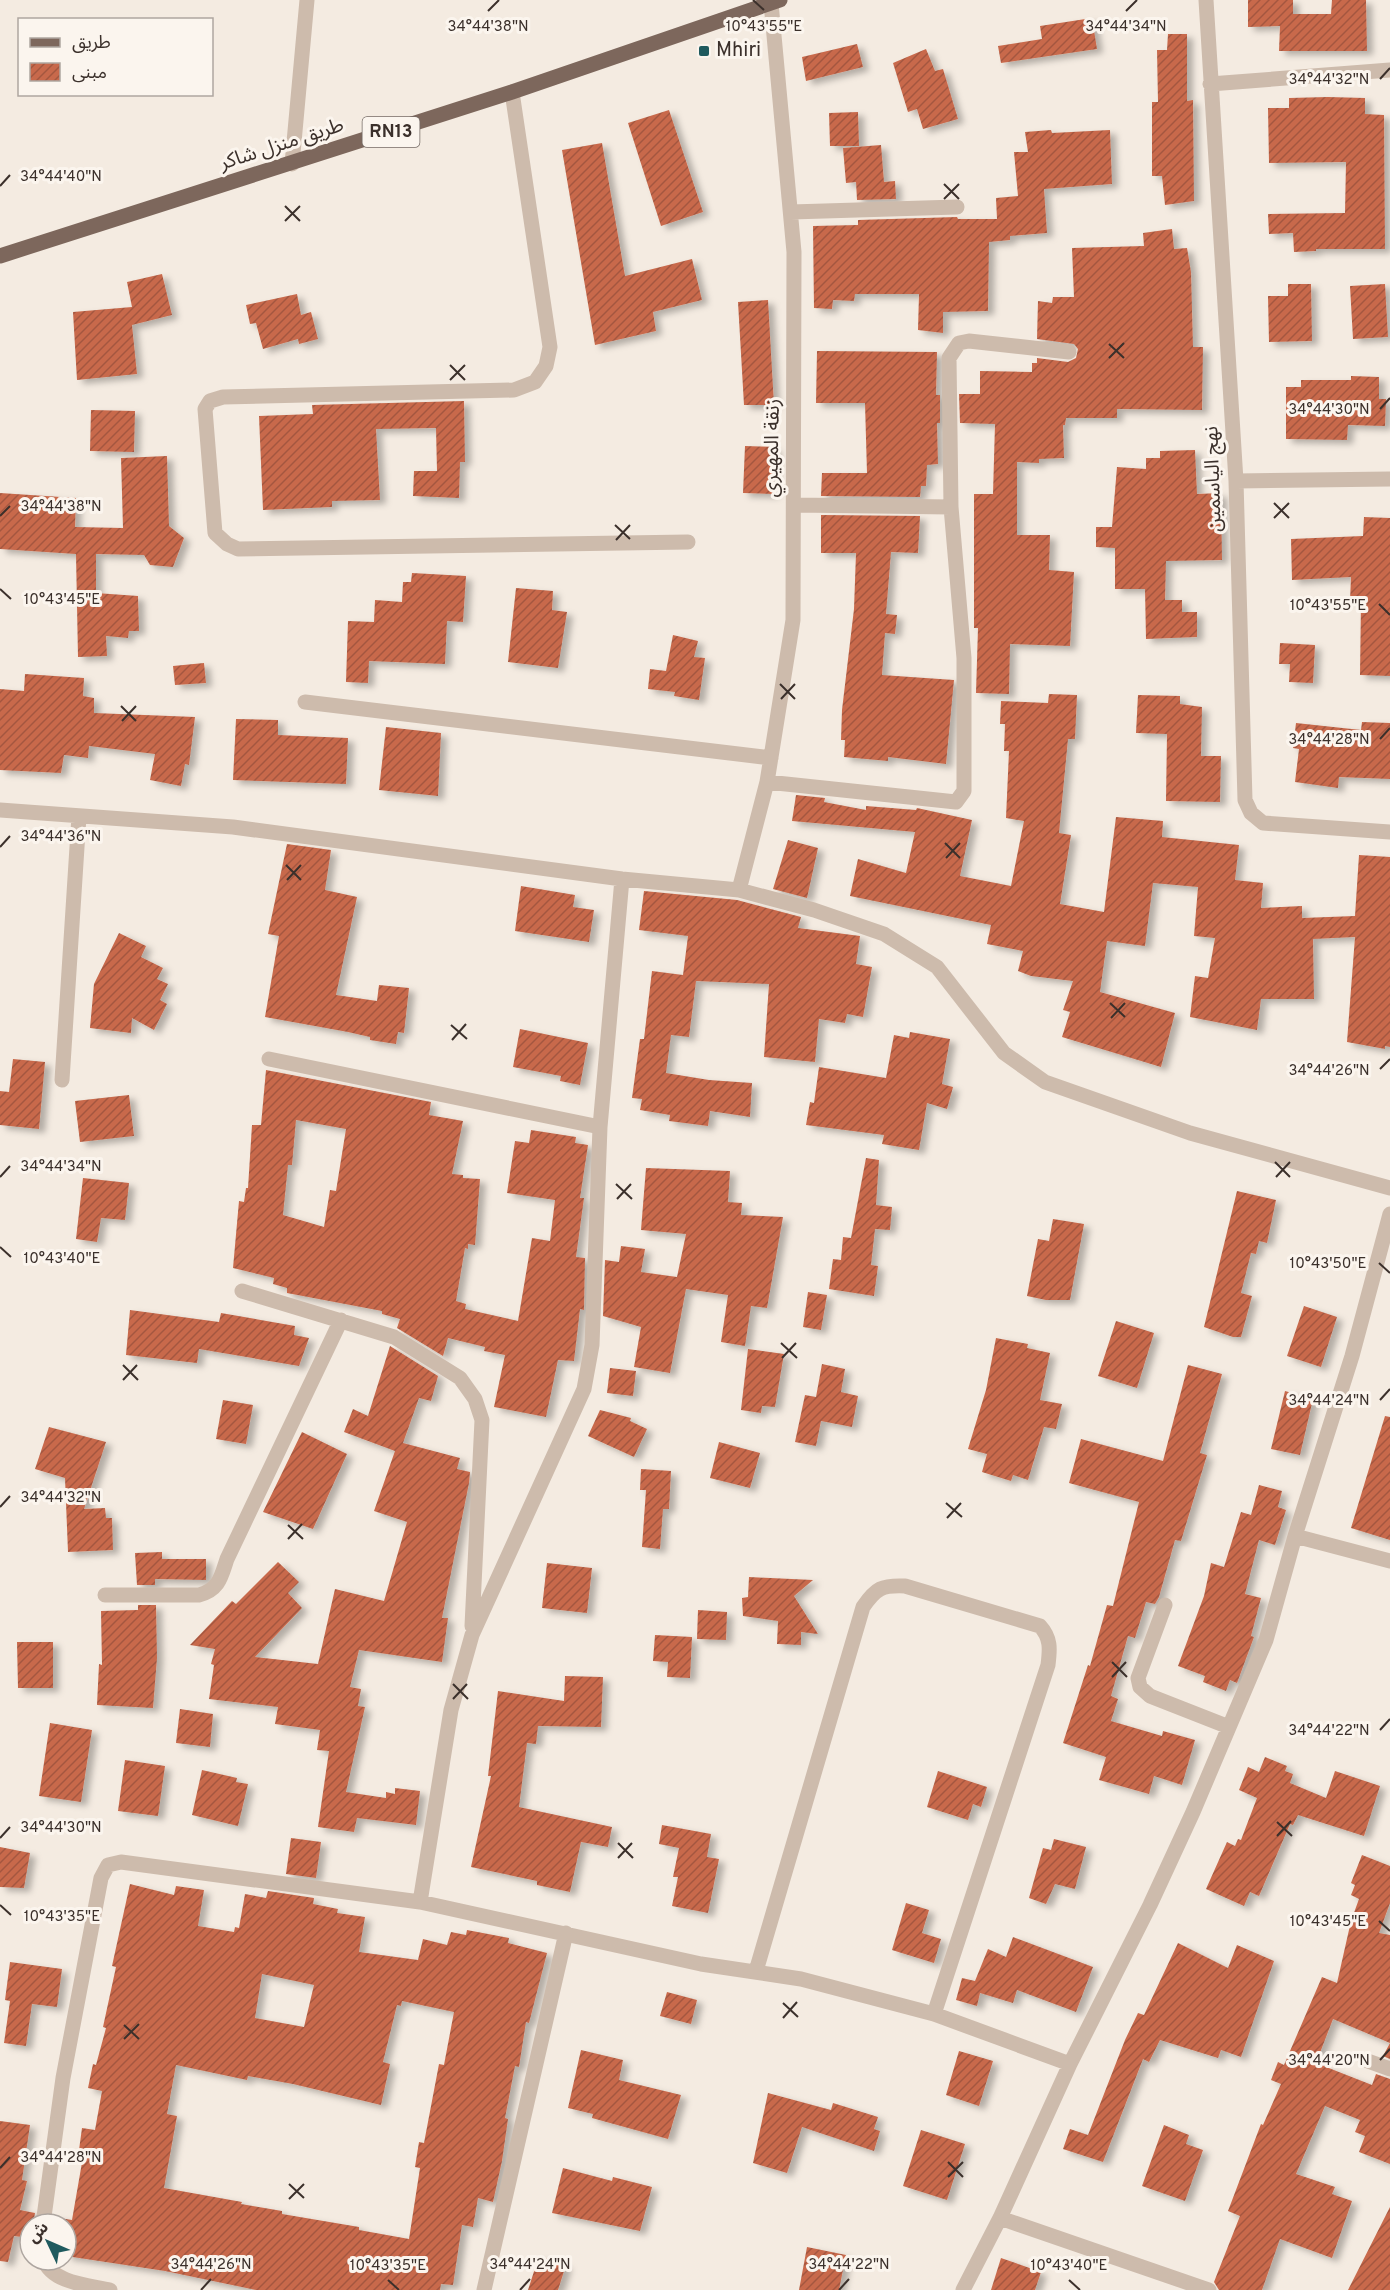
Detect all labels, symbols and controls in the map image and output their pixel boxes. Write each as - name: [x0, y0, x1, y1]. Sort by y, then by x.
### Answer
- legend: [18, 18, 213, 96]
- text: 34°44'38"N: [447, 18, 529, 37]
- text: 10°43'55"E: [726, 18, 802, 37]
- text: 34°44'34"N: [1085, 18, 1167, 37]
- text: طريق: [72, 32, 111, 55]
- place label: Mhiri: [716, 38, 761, 64]
- marker: Mhiri: [697, 44, 711, 58]
- text: مبنى: [72, 62, 107, 85]
- text: 34°44'32"N: [1289, 71, 1369, 90]
- street label: طريق منزل شاكر: [216, 113, 347, 178]
- road number: RN13: [362, 117, 420, 147]
- text: 34°44'40"N: [20, 168, 102, 187]
- street label: زنقة المهيري: [759, 398, 787, 498]
- text: 34°44'30"N: [1288, 401, 1370, 420]
- street label: نهج الياسمين: [1199, 426, 1229, 532]
- text: 34°44'38"N: [20, 498, 102, 517]
- text: 10°43'45"E: [24, 591, 100, 610]
- text: 10°43'55"E: [1290, 597, 1366, 616]
- text: 34°44'28"N: [1288, 731, 1370, 750]
- text: 34°44'36"N: [21, 828, 101, 847]
- text: 34°44'26"N: [1288, 1062, 1370, 1081]
- text: 34°44'34"N: [20, 1158, 102, 1177]
- text: 10°43'40"E: [24, 1250, 100, 1269]
- text: 10°43'50"E: [1290, 1255, 1366, 1274]
- text: 34°44'24"N: [1288, 1392, 1370, 1411]
- text: 34°44'32"N: [21, 1489, 101, 1508]
- text: 34°44'22"N: [1288, 1722, 1370, 1741]
- text: 34°44'30"N: [20, 1819, 102, 1838]
- text: 10°43'35"E: [24, 1908, 100, 1927]
- text: 10°43'45"E: [1290, 1913, 1366, 1932]
- text: 34°44'20"N: [1288, 2052, 1370, 2071]
- text: 34°44'28"N: [20, 2149, 102, 2168]
- north arrow: [18, 2212, 78, 2272]
- text: ش: [24, 2218, 54, 2248]
- text: 34°44'26"N: [170, 2256, 252, 2275]
- text: 34°44'24"N: [489, 2256, 571, 2275]
- text: 34°44'22"N: [808, 2256, 890, 2275]
- text: 10°43'35"E: [350, 2257, 426, 2276]
- text: 10°43'40"E: [1031, 2257, 1107, 2276]

